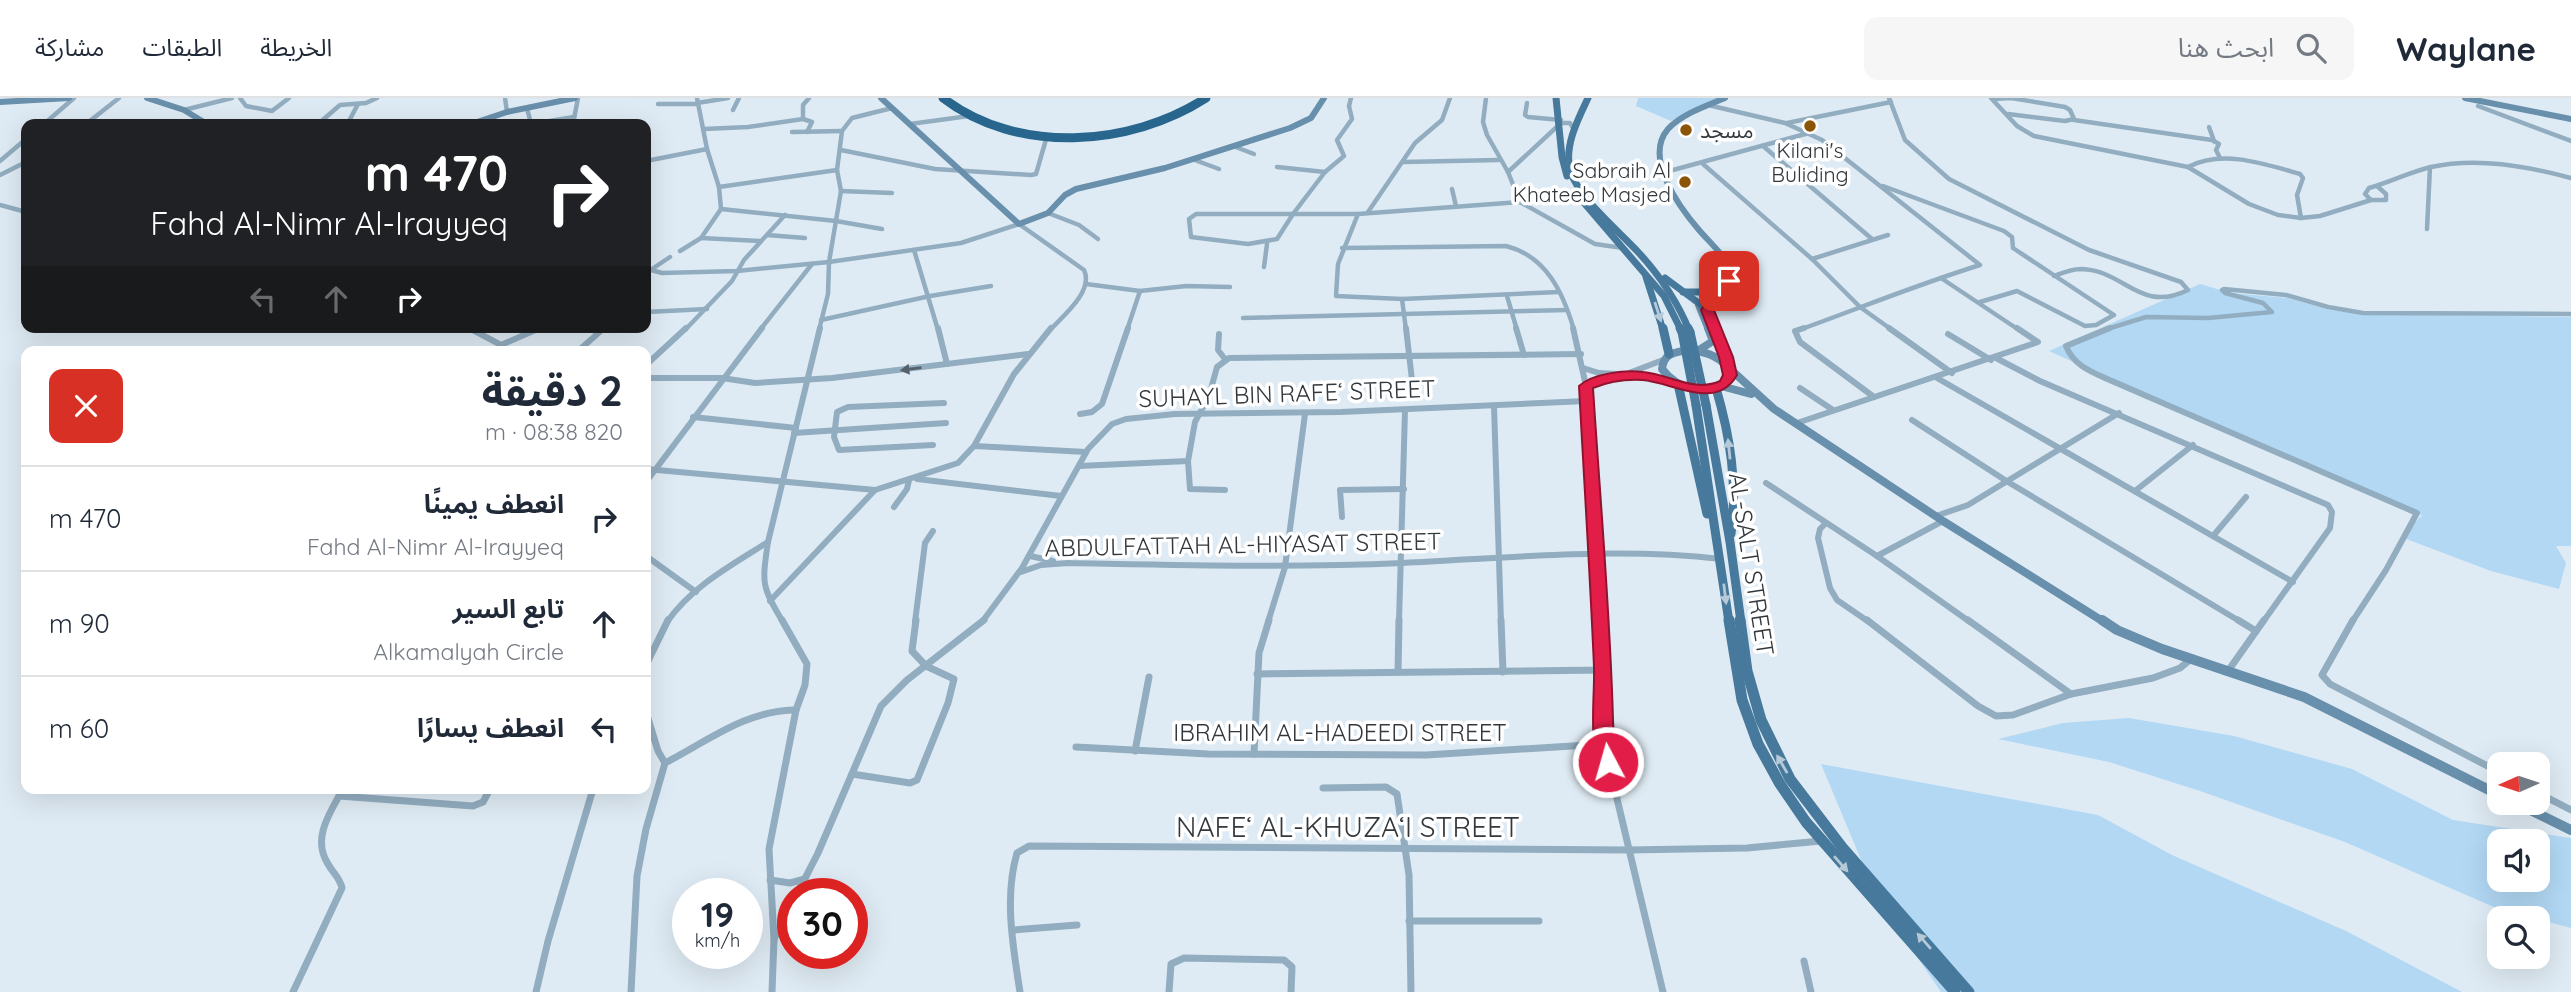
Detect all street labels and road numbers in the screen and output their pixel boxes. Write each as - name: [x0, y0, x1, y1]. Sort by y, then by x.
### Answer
- street label: SUHAYL BIN RAFE‘ STREET: [1138, 373, 1436, 413]
- street label: AL-SALT STREET: [1723, 470, 1781, 658]
- street label: ABDULFATTAH AL-HIYASAT STREET: [1044, 526, 1442, 562]
- street label: IBRAHIM AL-HADEEDI STREET: [1173, 717, 1507, 747]
- street label: NAFE‘ AL-KHUZA‘I STREET: [1176, 809, 1520, 844]

